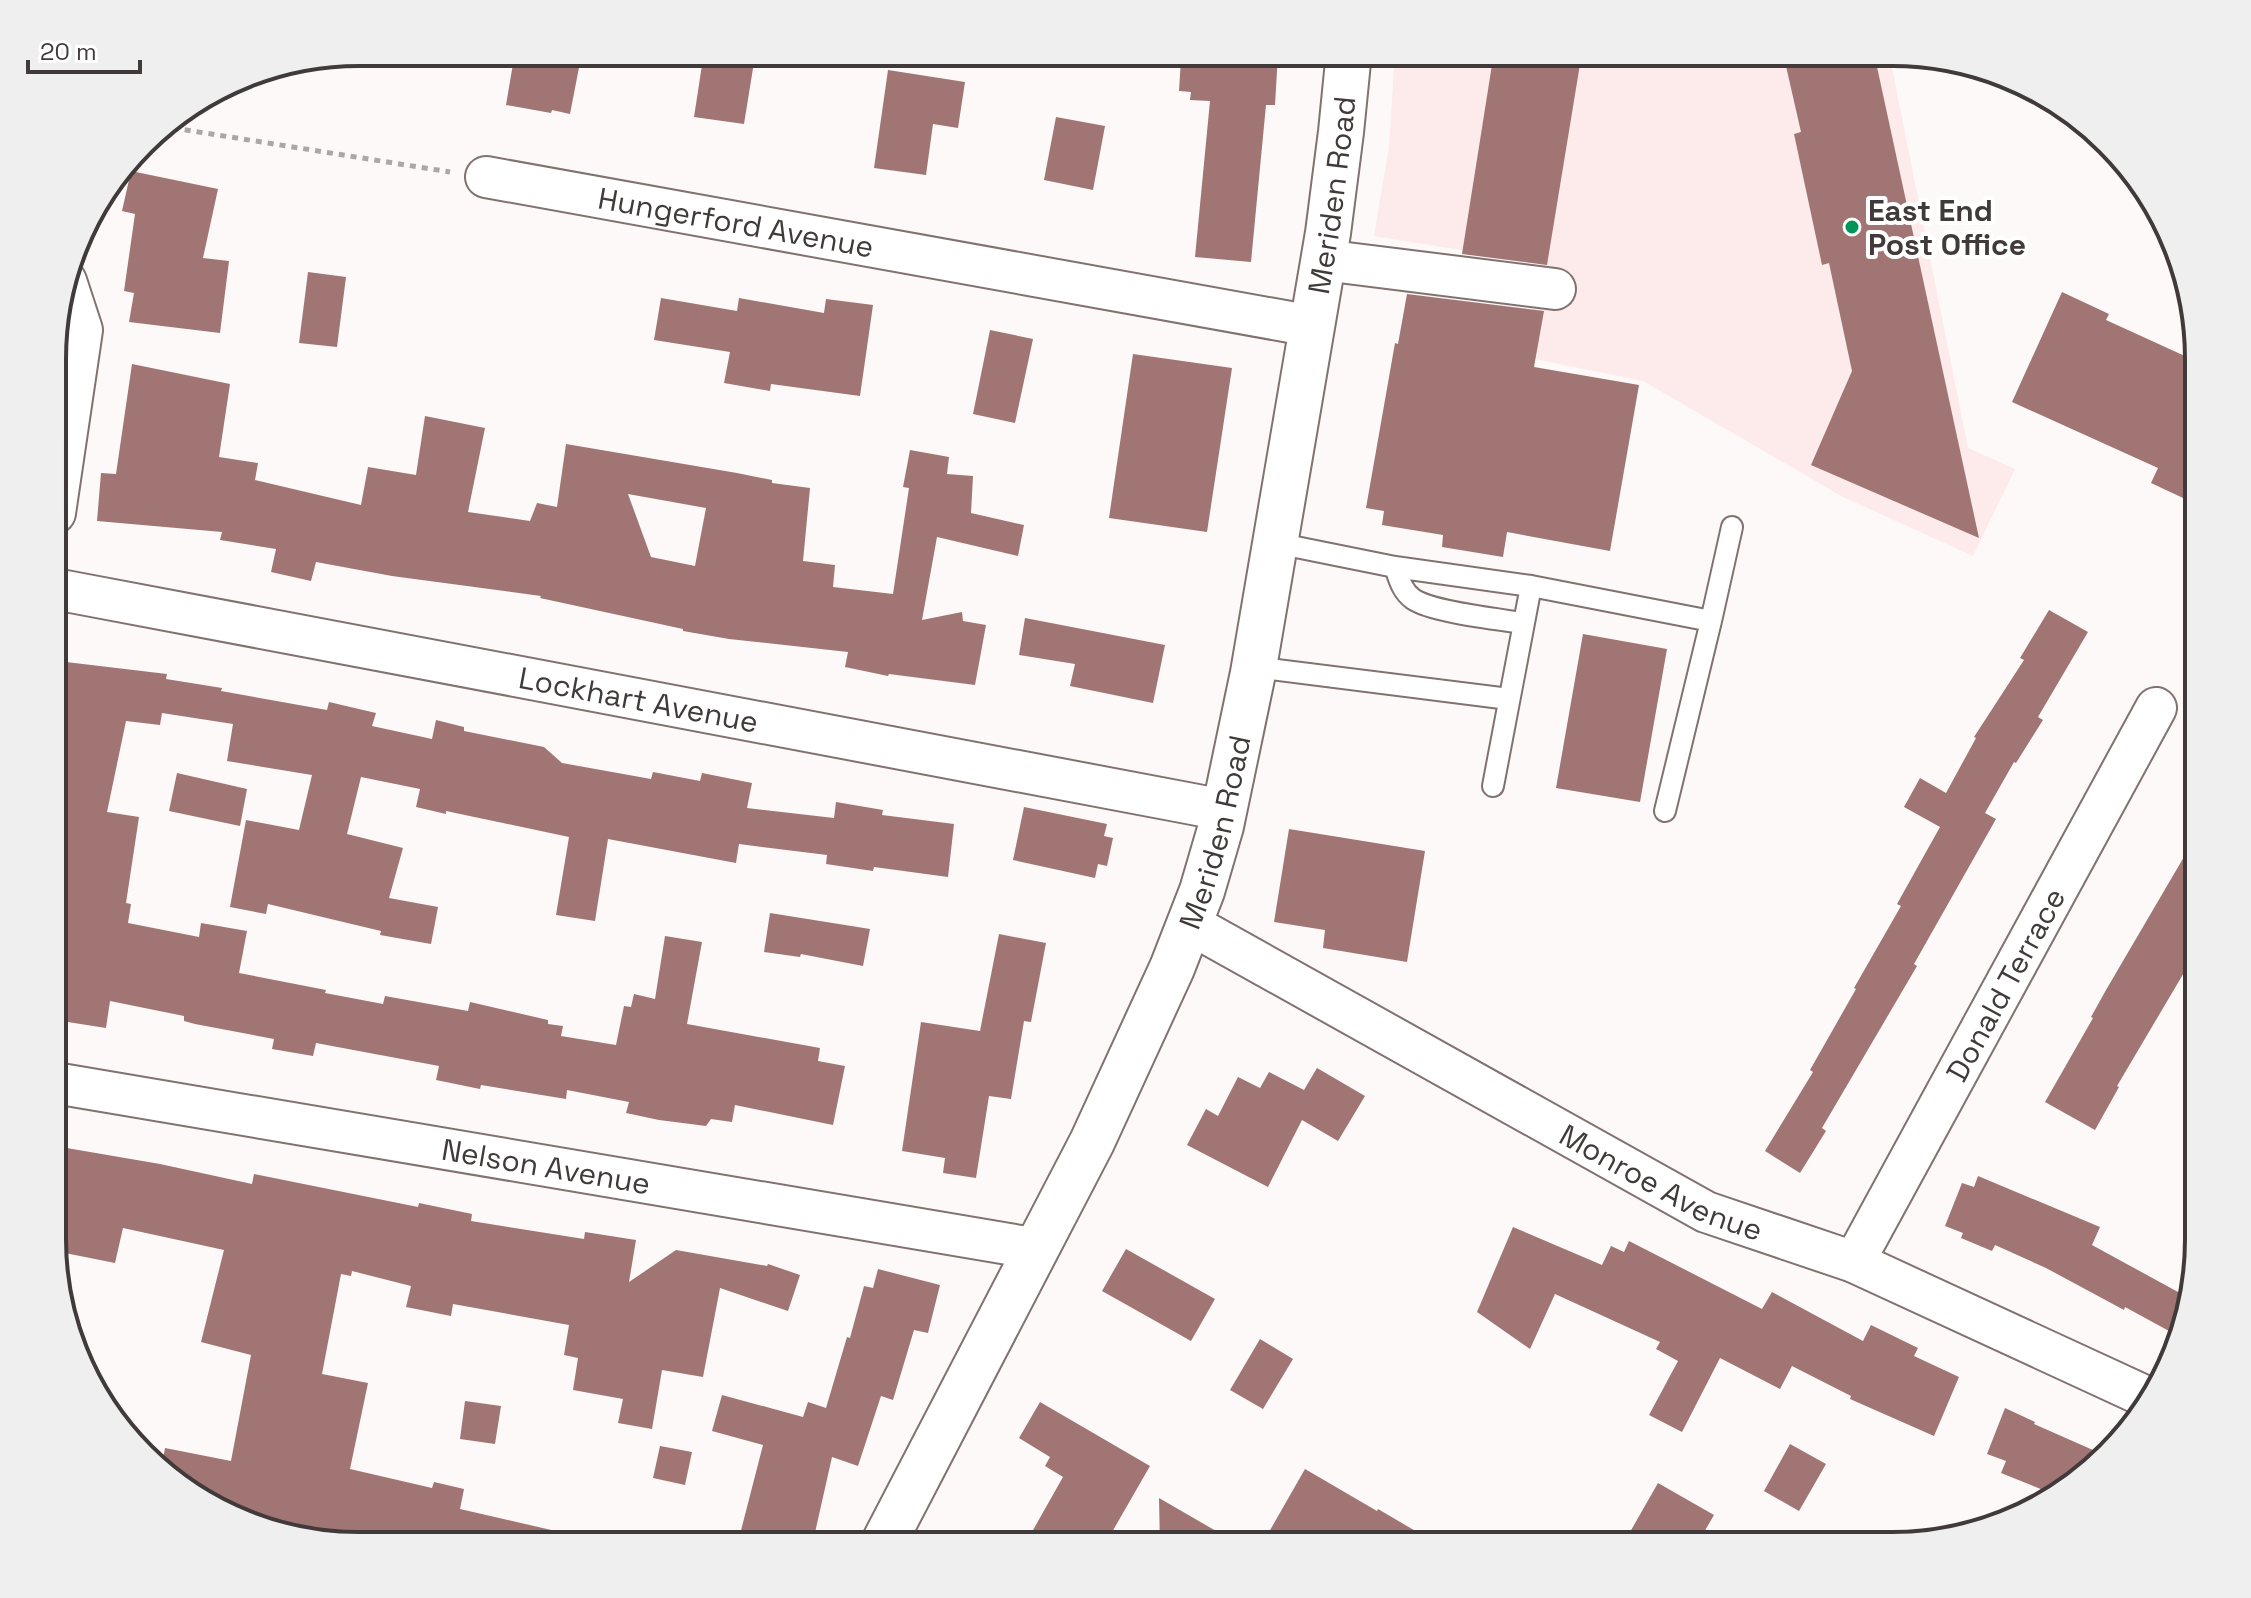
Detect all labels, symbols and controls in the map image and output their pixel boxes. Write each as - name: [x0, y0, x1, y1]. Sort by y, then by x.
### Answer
- scale bar: [28, 24, 140, 74]
- text: 20 m: [40, 36, 97, 67]
- street label: Meriden Road: [1298, 94, 1364, 297]
- street label: Hungerford Avenue: [595, 178, 877, 266]
- place label: East End Post Office: [1868, 191, 2026, 264]
- marker: East End Post Office: [1843, 218, 1861, 236]
- street label: Lockhart Avenue: [516, 658, 762, 741]
- street label: Meriden Road: [1170, 732, 1259, 935]
- street label: Donald Terrace: [1937, 881, 2074, 1088]
- street label: Monroe Avenue: [1553, 1115, 1768, 1249]
- street label: Nelson Avenue: [439, 1129, 653, 1203]

